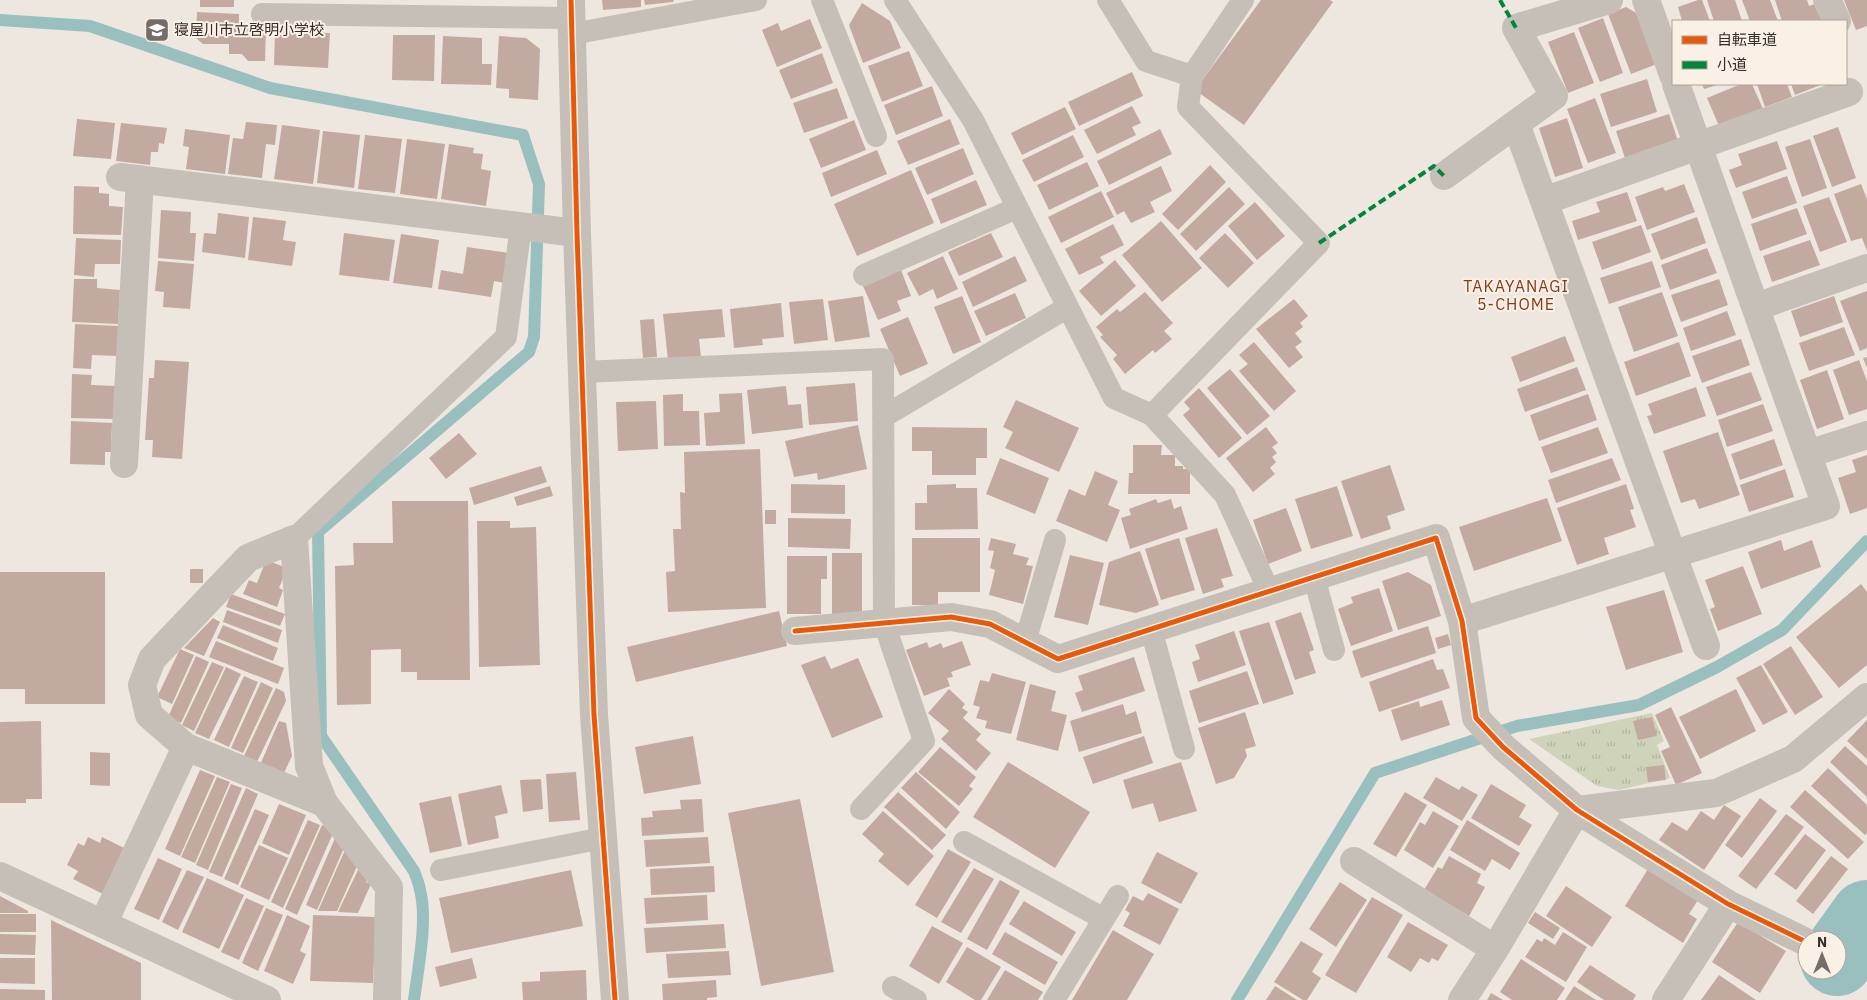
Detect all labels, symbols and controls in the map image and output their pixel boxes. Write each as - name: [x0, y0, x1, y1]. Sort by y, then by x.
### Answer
- school or university icon: 寝屋川市立啓明小学校: [144, 17, 170, 43]
- place label: 寝屋川市立啓明小学校: [174, 20, 324, 39]
- legend: [1672, 20, 1847, 85]
- text: 自転車道: [1717, 30, 1777, 49]
- text: 小道: [1717, 55, 1747, 74]
- district label: TAKAYANAGI 5-CHOME: [1463, 276, 1569, 314]
- north arrow: [1797, 930, 1847, 980]
- text: N: [1817, 933, 1827, 951]

